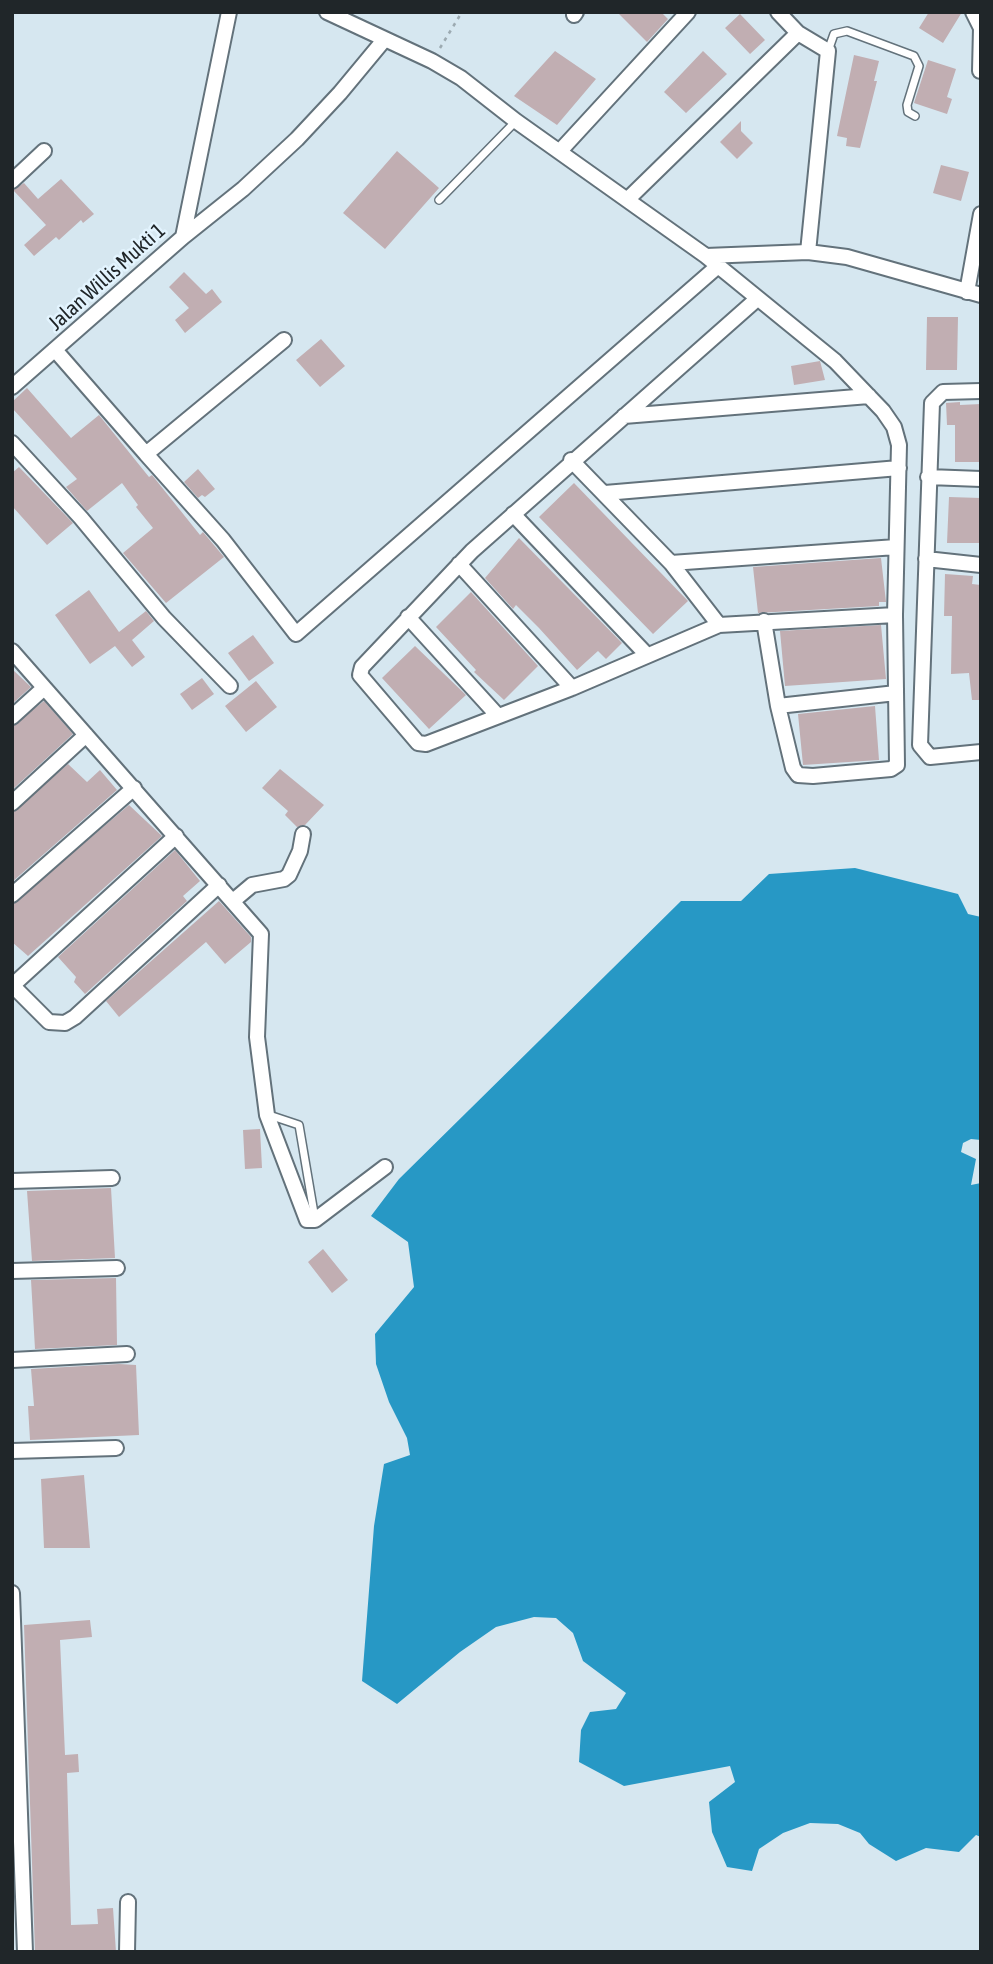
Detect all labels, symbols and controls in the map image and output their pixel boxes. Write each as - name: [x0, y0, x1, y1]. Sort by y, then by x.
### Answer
- street label: Jalan Willis Mukti 1: [43, 218, 171, 336]

